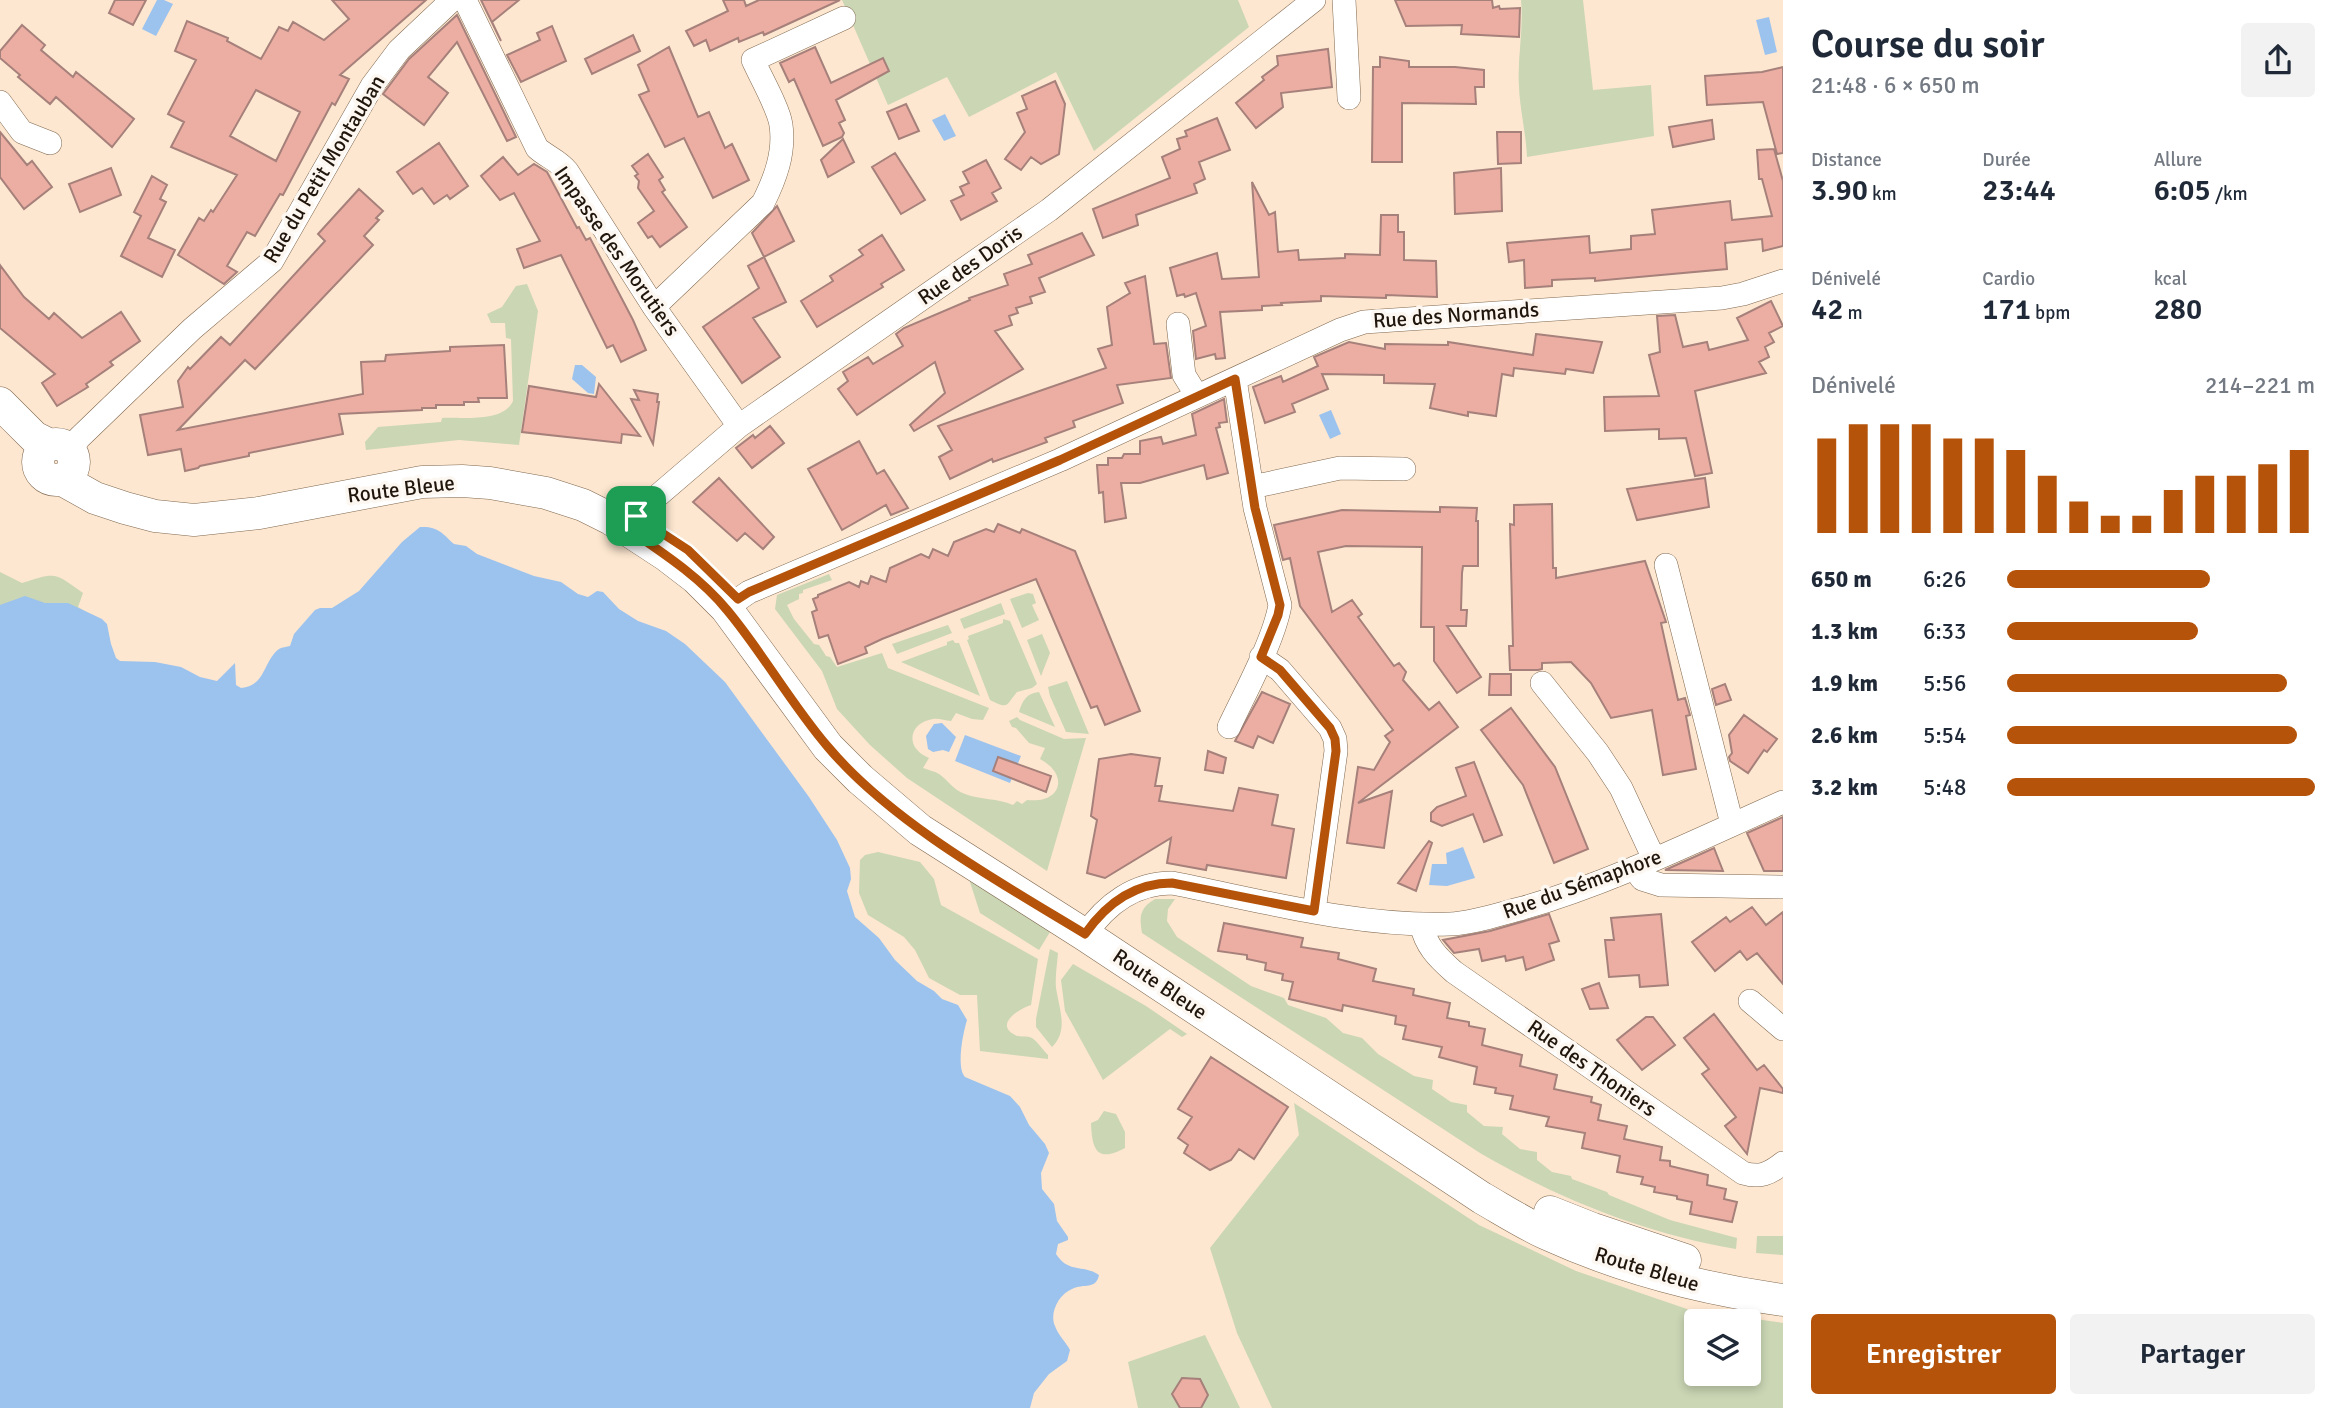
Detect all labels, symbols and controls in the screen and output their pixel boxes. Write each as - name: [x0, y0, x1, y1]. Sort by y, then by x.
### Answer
- text: Course du soir: [1811, 21, 2044, 68]
- button: share: [2241, 23, 2315, 97]
- street label: Rue du Petit Montauban: [258, 70, 390, 268]
- text: 21:48 · 6 × 650 m: [1811, 71, 1980, 100]
- text: Distance: [1811, 148, 1882, 172]
- text: Durée: [1982, 148, 2031, 172]
- text: Allure: [2154, 148, 2202, 172]
- street label: Impasse des Morutiers: [549, 161, 685, 341]
- text: 3.90: [1811, 172, 1868, 209]
- text: 23:44: [1982, 172, 2056, 209]
- text: 6:05: [2154, 172, 2211, 209]
- text: km: [1868, 182, 1897, 206]
- text: /km: [2211, 182, 2248, 206]
- street label: Rue des Doris: [913, 219, 1027, 311]
- text: Dénivelé: [1811, 267, 1881, 291]
- text: Cardio: [1982, 267, 2035, 291]
- text: kcal: [2154, 267, 2187, 291]
- text: 42: [1811, 291, 1843, 328]
- text: 171: [1982, 291, 2031, 328]
- text: 280: [2154, 291, 2202, 328]
- street label: Rue des Normands: [1372, 296, 1540, 334]
- text: m: [1843, 301, 1863, 325]
- text: bpm: [2031, 301, 2070, 325]
- text: Dénivelé: [1811, 371, 1896, 400]
- text: 214–221 m: [2205, 371, 2315, 400]
- street label: Route Bleue: [346, 470, 456, 508]
- pin: [606, 486, 666, 546]
- icon: arrive: [617, 497, 655, 535]
- text: 650 m: [1811, 565, 1872, 594]
- text: 6:26: [1923, 565, 1966, 594]
- text: 1.3 km: [1811, 617, 1878, 646]
- text: 6:33: [1923, 617, 1966, 646]
- text: 1.9 km: [1811, 669, 1878, 698]
- text: 5:56: [1923, 669, 1966, 698]
- text: 2.6 km: [1811, 721, 1878, 750]
- text: 5:54: [1923, 721, 1966, 750]
- text: 3.2 km: [1811, 773, 1878, 802]
- text: 5:48: [1923, 773, 1966, 802]
- street label: Rue du Sémaphore: [1499, 843, 1665, 925]
- street label: Route Bleue: [1108, 943, 1212, 1025]
- street label: Rue des Thoniers: [1523, 1014, 1661, 1122]
- street label: Route Bleue: [1591, 1241, 1703, 1297]
- map controls: [1684, 1309, 1761, 1386]
- button: layers: [1684, 1309, 1761, 1386]
- button: Enregistrer: [1811, 1314, 2056, 1394]
- button: Partager: [2070, 1314, 2315, 1394]

